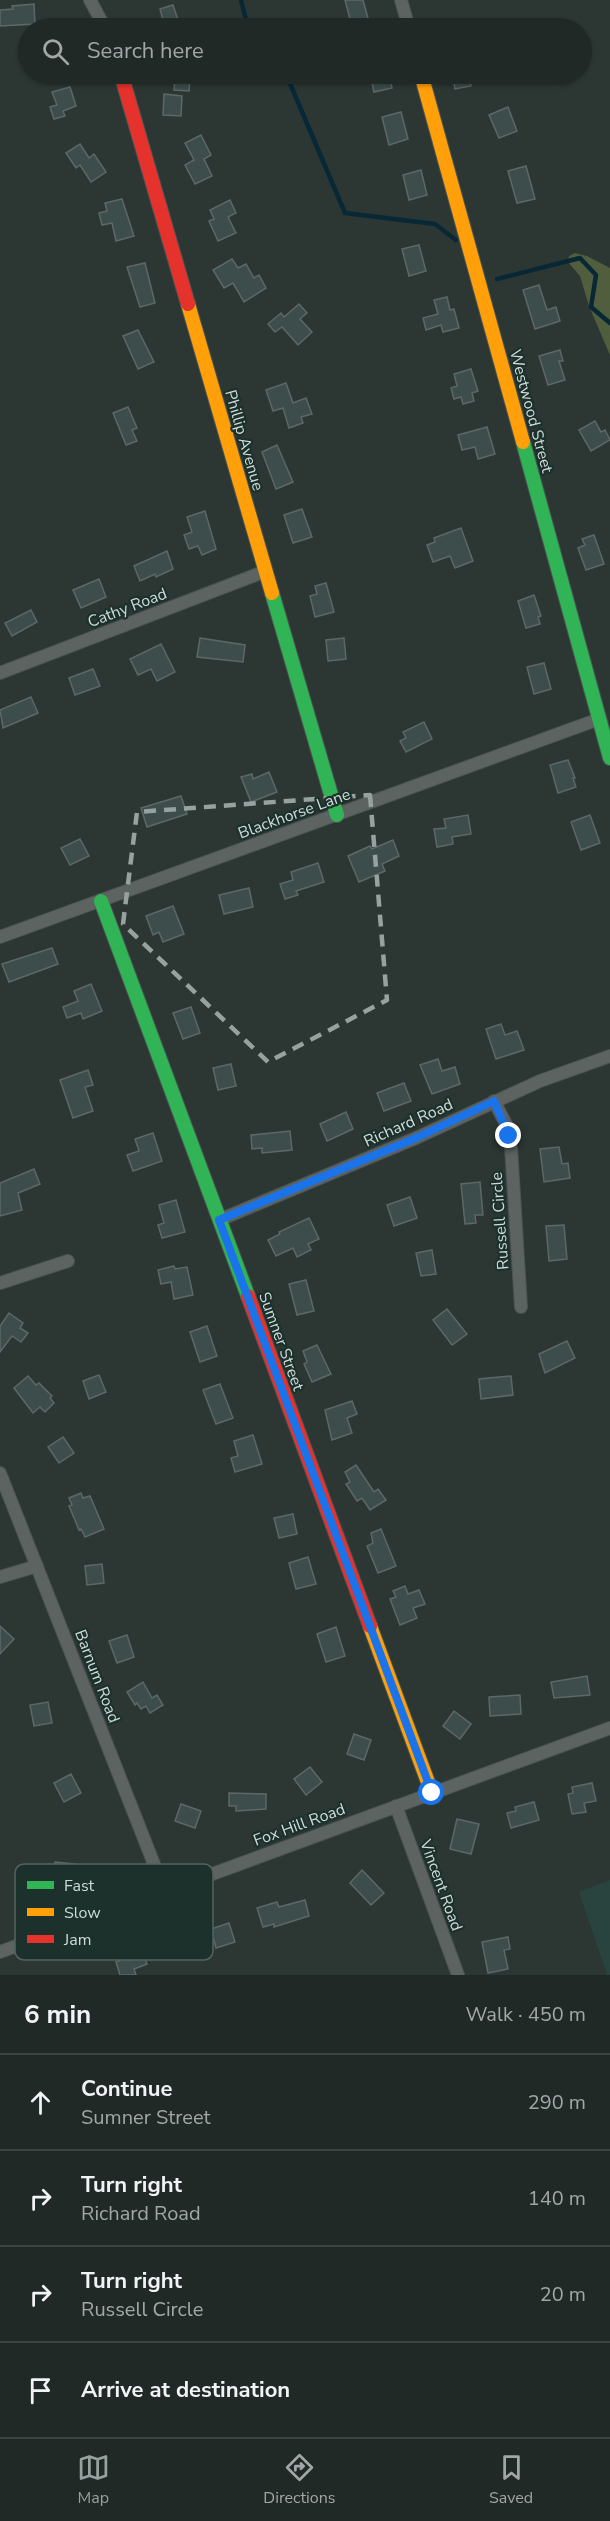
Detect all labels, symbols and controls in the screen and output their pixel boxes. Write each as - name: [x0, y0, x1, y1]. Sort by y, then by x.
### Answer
- search box: [18, 18, 592, 84]
- icon: search: [39, 35, 72, 68]
- text: Search here: [87, 36, 204, 66]
- street label: Westwood Street: [504, 347, 558, 476]
- street label: Phillip Avenue: [219, 387, 269, 493]
- street label: Cathy Road: [85, 583, 170, 633]
- street label: Blackhorse Lane: [235, 783, 354, 844]
- street label: Richard Road: [360, 1093, 457, 1152]
- route end: [495, 1122, 521, 1148]
- street label: Russell Circle: [486, 1171, 514, 1271]
- street label: Sumner Street: [253, 1289, 309, 1394]
- street label: Barnum Road: [69, 1627, 125, 1726]
- route start: [418, 1779, 444, 1805]
- street label: Fox Hill Road: [250, 1798, 348, 1852]
- street label: Vincent Road: [414, 1836, 468, 1934]
- legend: [15, 1864, 213, 1960]
- text: Fast: [64, 1875, 95, 1897]
- text: Slow: [64, 1902, 101, 1924]
- text: Jam: [63, 1929, 91, 1951]
- text: 6 min: [24, 1997, 91, 2032]
- text: Walk · 450 m: [466, 2001, 586, 2028]
- text: Continue: [81, 2074, 172, 2104]
- icon: ahead: [24, 2086, 57, 2119]
- text: 290 m: [528, 2089, 586, 2116]
- text: Sumner Street: [81, 2104, 211, 2131]
- text: Turn right: [81, 2170, 182, 2200]
- icon: right: [24, 2182, 57, 2215]
- text: 140 m: [528, 2185, 586, 2212]
- text: Richard Road: [81, 2200, 201, 2227]
- text: Turn right: [81, 2266, 182, 2296]
- icon: right: [24, 2278, 57, 2311]
- text: 20 m: [540, 2281, 586, 2308]
- text: Russell Circle: [81, 2296, 203, 2323]
- icon: arrive: [24, 2374, 57, 2407]
- text: Arrive at destination: [81, 2375, 290, 2405]
- tab: Map: [77, 2451, 110, 2509]
- tab: Directions: [263, 2451, 335, 2509]
- tab: Saved: [489, 2451, 533, 2509]

